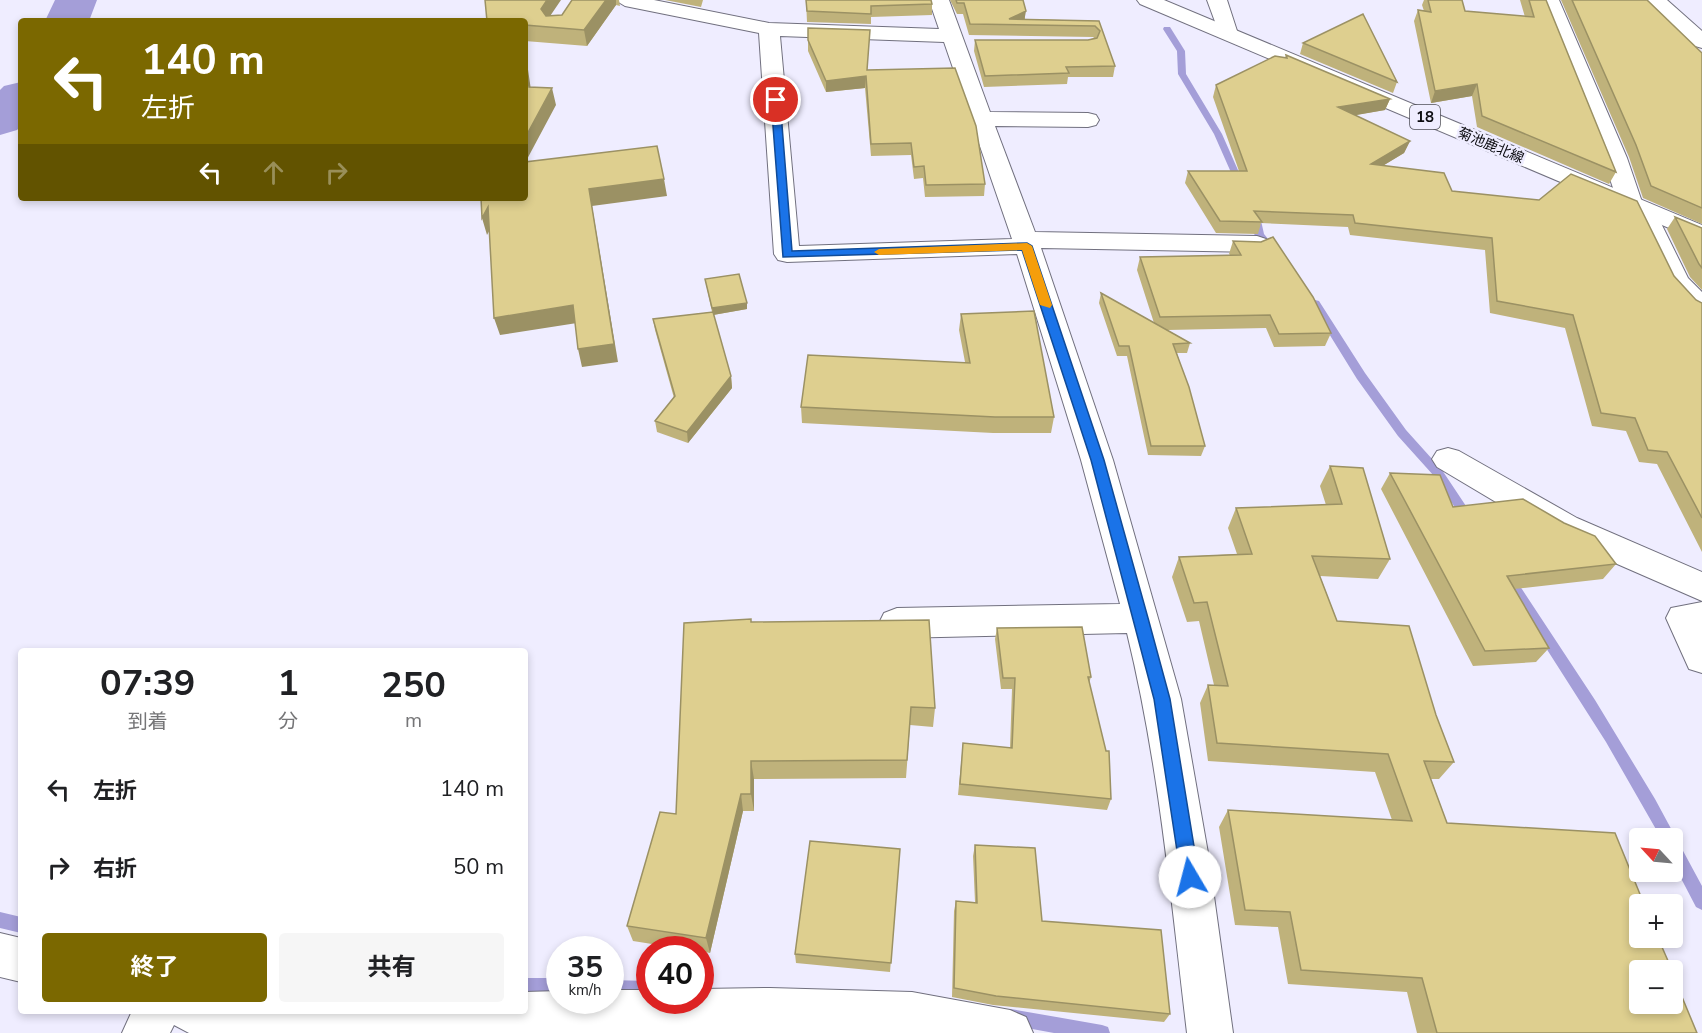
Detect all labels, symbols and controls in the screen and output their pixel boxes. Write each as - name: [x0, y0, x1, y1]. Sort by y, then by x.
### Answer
- text: 140 m: [141, 32, 265, 89]
- icon: left: [42, 42, 120, 120]
- pin: [750, 74, 801, 125]
- icon: arrive: [759, 83, 792, 116]
- text: 左折: [141, 90, 195, 127]
- road number: 18: [1410, 105, 1440, 129]
- street label: 菊池鹿北線: [1455, 123, 1527, 168]
- icon: left: [194, 156, 227, 189]
- icon: ahead: [257, 156, 290, 189]
- icon: right: [320, 156, 353, 189]
- text: 07:39: [100, 659, 195, 708]
- text: 1: [277, 659, 299, 708]
- text: 250: [381, 661, 446, 710]
- text: m: [405, 707, 422, 734]
- text: 到着: [128, 708, 168, 735]
- text: 分: [278, 708, 298, 735]
- icon: left: [42, 773, 75, 806]
- text: 140 m: [440, 774, 504, 804]
- text: 左折: [93, 776, 137, 806]
- north arrow: [1629, 828, 1683, 882]
- map controls: [1629, 828, 1683, 1014]
- position arrow: [1158, 845, 1222, 909]
- icon: right: [42, 851, 75, 884]
- text: 50 m: [453, 852, 504, 882]
- text: 右折: [93, 854, 137, 884]
- button: +: [1629, 894, 1683, 948]
- button: 終了: [42, 933, 267, 1002]
- button: 共有: [279, 933, 504, 1002]
- speed limit sign: 40: [636, 936, 714, 1014]
- text: 35: [567, 947, 603, 988]
- button: −: [1629, 960, 1683, 1014]
- text: km/h: [568, 980, 602, 1000]

